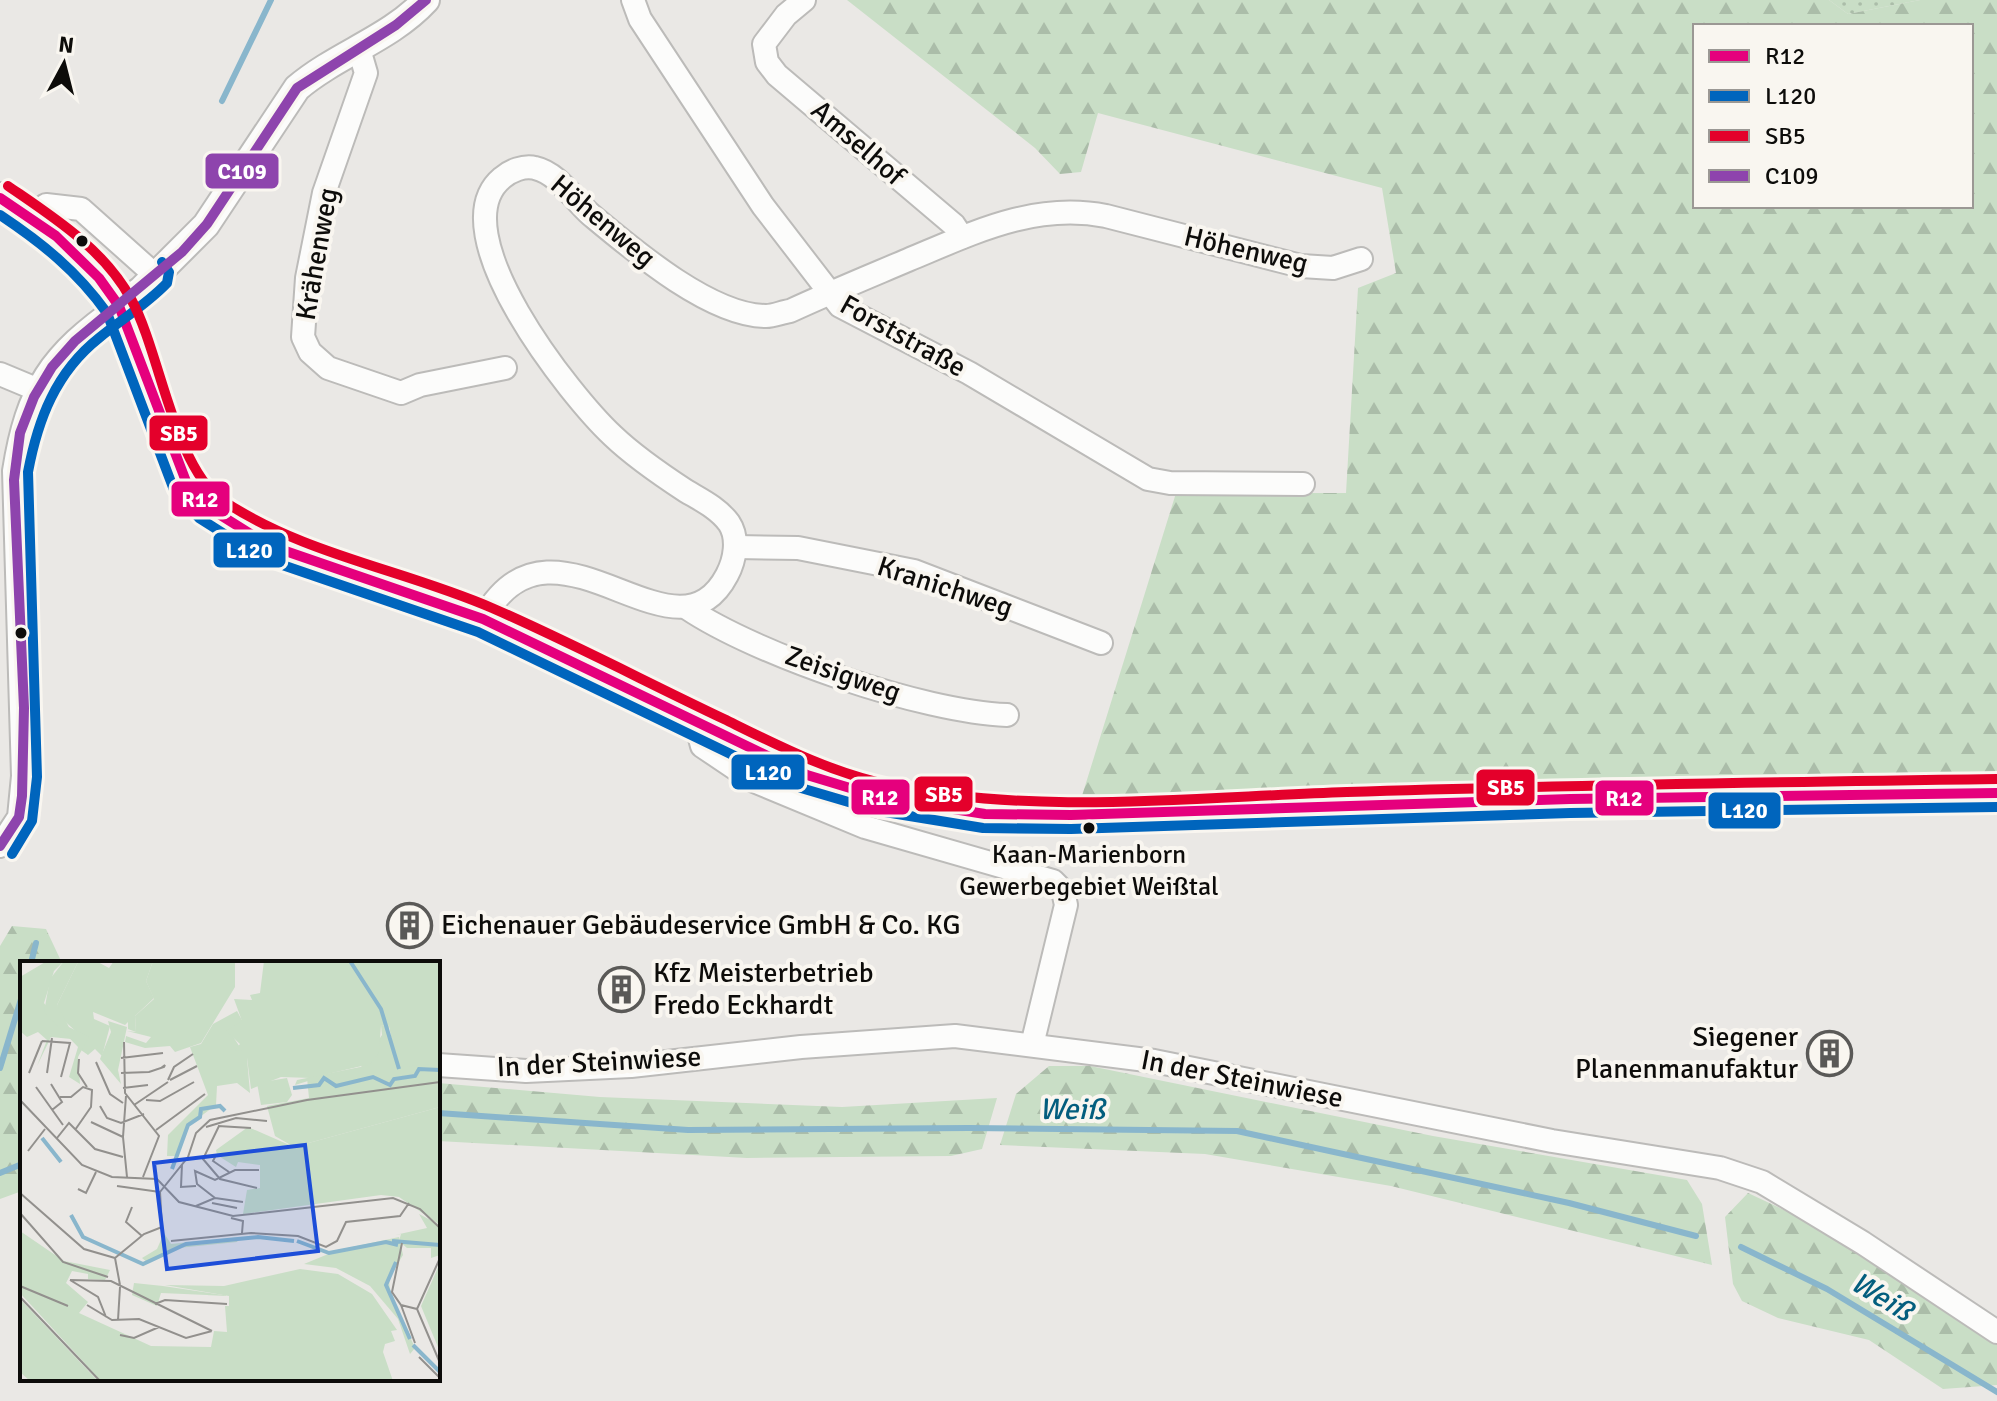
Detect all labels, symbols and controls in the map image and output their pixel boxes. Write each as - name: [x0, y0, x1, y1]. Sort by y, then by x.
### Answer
- north arrow: [24, 24, 104, 104]
- legend: [1693, 24, 1973, 208]
- text: N: [57, 30, 76, 59]
- text: R12: [1765, 41, 1805, 71]
- text: L120: [1765, 81, 1816, 111]
- street label: Amselhof: [804, 93, 913, 194]
- text: SB5: [1765, 121, 1806, 151]
- line badge: C109: [204, 152, 280, 190]
- text: C109: [217, 158, 267, 185]
- text: C109: [1765, 161, 1818, 191]
- street label: Höhenweg: [544, 167, 662, 275]
- street label: Krähenweg: [289, 185, 345, 323]
- street label: Höhenweg: [1181, 219, 1311, 281]
- unlabelled marker: [74, 233, 90, 249]
- street label: Forststraße: [834, 288, 972, 384]
- line badge: SB5: [148, 414, 209, 452]
- text: SB5: [160, 420, 198, 447]
- line badge: R12: [170, 480, 231, 518]
- text: R12: [181, 486, 219, 513]
- line badge: L120: [212, 531, 287, 569]
- text: L120: [225, 537, 273, 564]
- street label: Kranichweg: [873, 549, 1017, 625]
- unlabelled marker: [13, 625, 29, 641]
- street label: Zeisigweg: [781, 638, 905, 710]
- line badge: L120: [730, 753, 806, 791]
- text: L120: [744, 759, 792, 786]
- line badge: SB5: [1475, 768, 1536, 807]
- text: SB5: [1487, 774, 1525, 801]
- line badge: SB5: [913, 775, 974, 813]
- line badge: R12: [850, 778, 911, 816]
- line badge: R12: [1594, 779, 1655, 817]
- text: SB5: [925, 781, 963, 808]
- text: R12: [861, 784, 899, 811]
- text: R12: [1605, 785, 1643, 812]
- line badge: L120: [1707, 791, 1782, 830]
- text: L120: [1720, 797, 1768, 824]
- marker: Kaan-Marienborn Gewerbegebiet Weißtal: [1081, 820, 1097, 836]
- place label: Kaan-Marienborn Gewerbegebiet Weißtal: [959, 839, 1219, 903]
- building icon: Eichenauer Gebäudeservice GmbH & Co. KG: [386, 901, 434, 949]
- place label: Eichenauer Gebäudeservice GmbH & Co. KG: [441, 908, 960, 942]
- place label: Kfz Meisterbetrieb Fredo Eckhardt: [653, 956, 874, 1022]
- inset map: [20, 961, 440, 1381]
- building icon: Kfz Meisterbetrieb Fredo Eckhardt: [598, 965, 646, 1013]
- place label: Siegener Planenmanufaktur: [1575, 1020, 1799, 1086]
- building icon: Siegener Planenmanufaktur: [1805, 1029, 1853, 1077]
- street label: In der Steinwiese: [496, 1040, 702, 1084]
- street label: In der Steinwiese: [1138, 1043, 1346, 1115]
- water label: Weiß: [1039, 1091, 1107, 1128]
- water label: Weiß: [1844, 1264, 1922, 1331]

